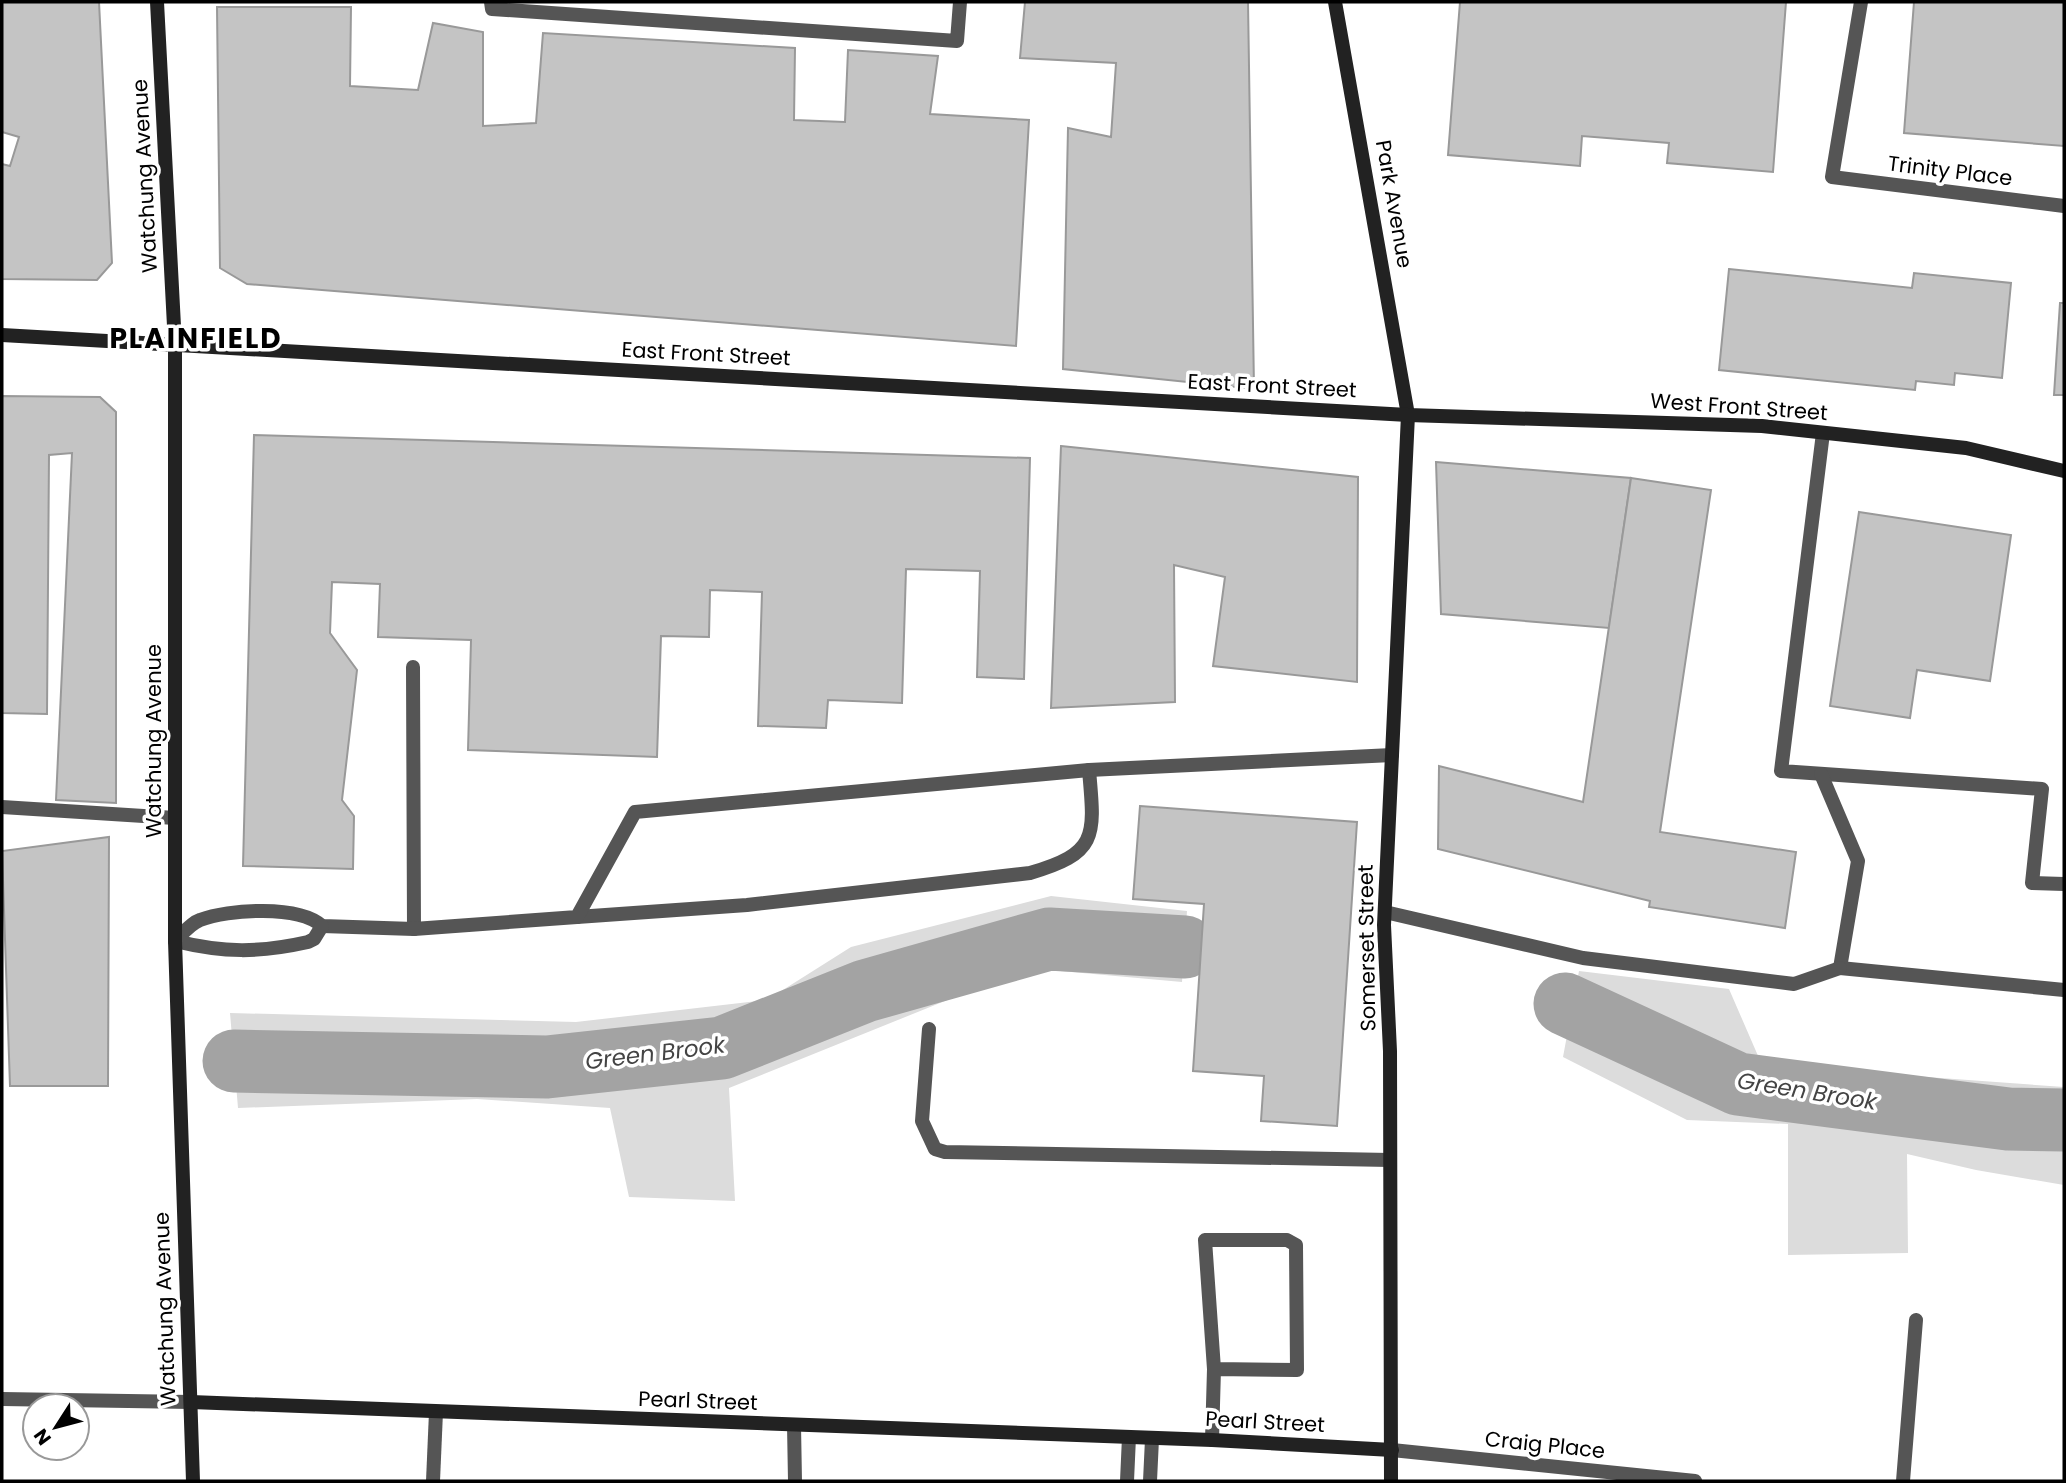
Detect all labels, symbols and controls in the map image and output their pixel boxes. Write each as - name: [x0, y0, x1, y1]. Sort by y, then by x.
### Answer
- street label: Watchung Avenue: [125, 78, 164, 274]
- street label: Park Avenue: [1369, 138, 1420, 270]
- street label: Trinity Place: [1886, 148, 2014, 193]
- district label: PLAINFIELD: [109, 319, 283, 358]
- street label: East Front Street: [621, 335, 791, 372]
- street label: East Front Street: [1187, 367, 1357, 404]
- street label: West Front Street: [1649, 386, 1829, 427]
- street label: Watchung Avenue: [139, 644, 168, 838]
- street label: Somerset Street: [1351, 864, 1382, 1032]
- water label: Green Brook: [583, 1028, 728, 1077]
- water label: Green Brook: [1735, 1064, 1880, 1118]
- street label: Watchung Avenue: [147, 1212, 182, 1406]
- street label: Pearl Street: [638, 1384, 758, 1417]
- north arrow: [21, 1392, 91, 1462]
- street label: Pearl Street: [1205, 1404, 1325, 1439]
- text: N: [28, 1423, 58, 1450]
- street label: Craig Place: [1484, 1424, 1606, 1465]

